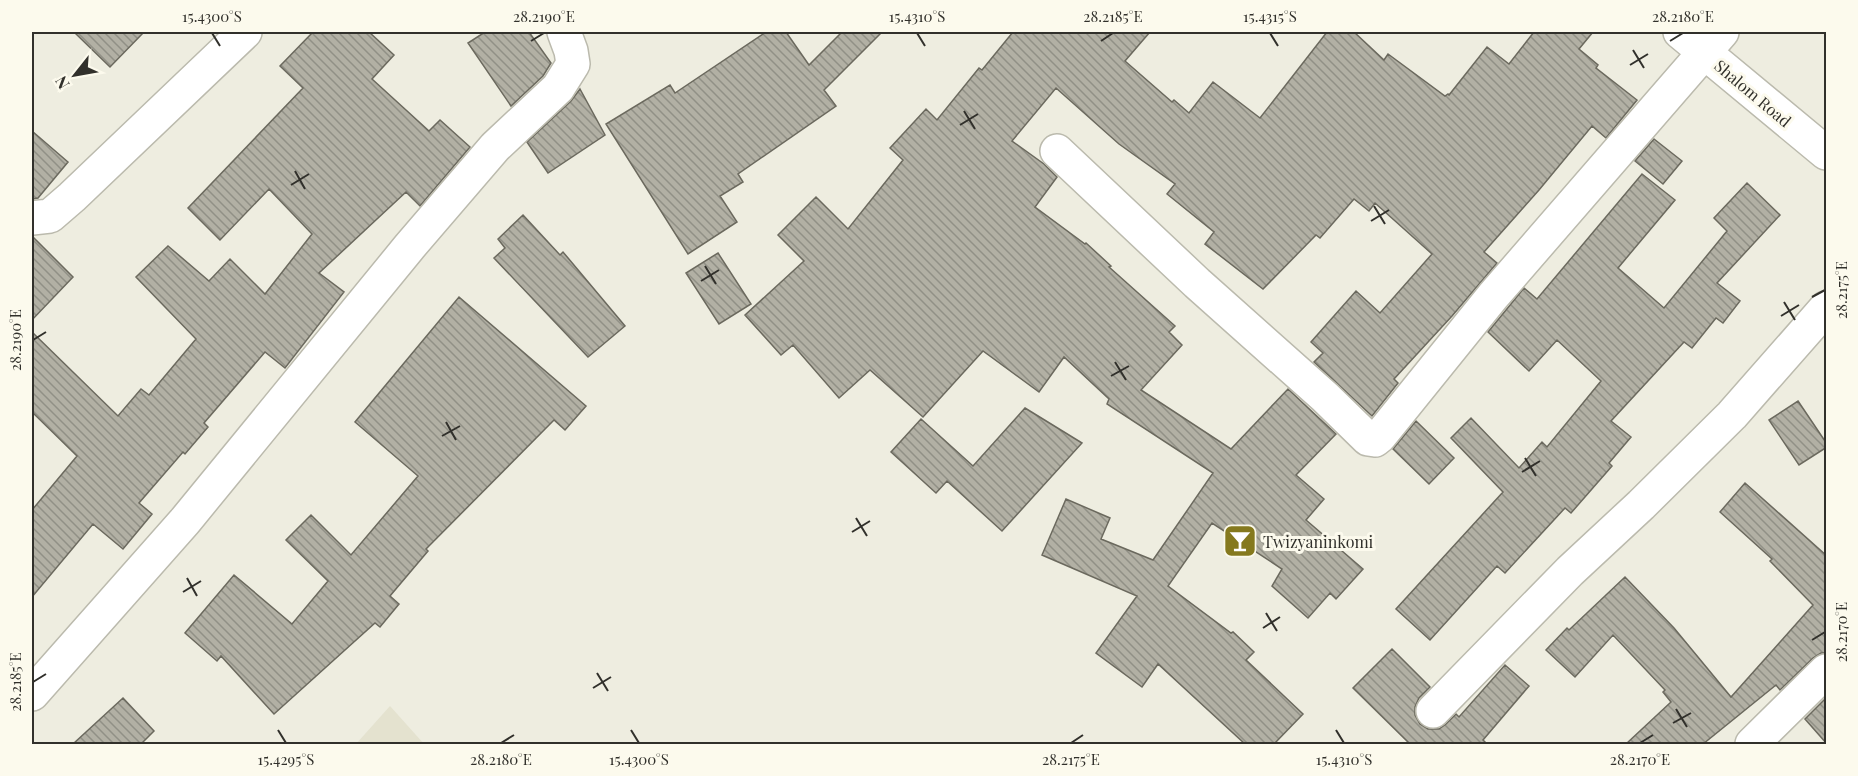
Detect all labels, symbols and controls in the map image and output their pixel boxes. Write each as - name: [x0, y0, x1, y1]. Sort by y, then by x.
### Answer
- text: 15.4300°S: [182, 6, 242, 26]
- text: 28.2190°E: [513, 6, 575, 26]
- text: 15.4310°S: [889, 6, 945, 26]
- text: 28.2185°E: [1083, 6, 1143, 26]
- text: 15.4315°S: [1243, 6, 1297, 26]
- text: 28.2180°E: [1652, 6, 1714, 26]
- north arrow: [45, 45, 105, 105]
- street label: Shalom Road: [1710, 55, 1796, 131]
- text: N: [50, 72, 74, 93]
- text: 28.2175°E: [1831, 261, 1851, 319]
- text: 28.2190°E: [5, 309, 25, 371]
- bar icon: Twizyaninkomi: [1222, 523, 1258, 559]
- place label: Twizyaninkomi: [1263, 531, 1374, 552]
- text: 28.2170°E: [1831, 602, 1851, 662]
- text: 28.2185°E: [5, 652, 25, 712]
- text: 15.4295°S: [258, 749, 314, 769]
- text: 28.2180°E: [470, 749, 532, 769]
- text: 15.4300°S: [609, 749, 669, 769]
- text: 28.2175°E: [1042, 749, 1100, 769]
- text: 15.4310°S: [1316, 749, 1372, 769]
- text: 28.2170°E: [1610, 749, 1670, 769]

